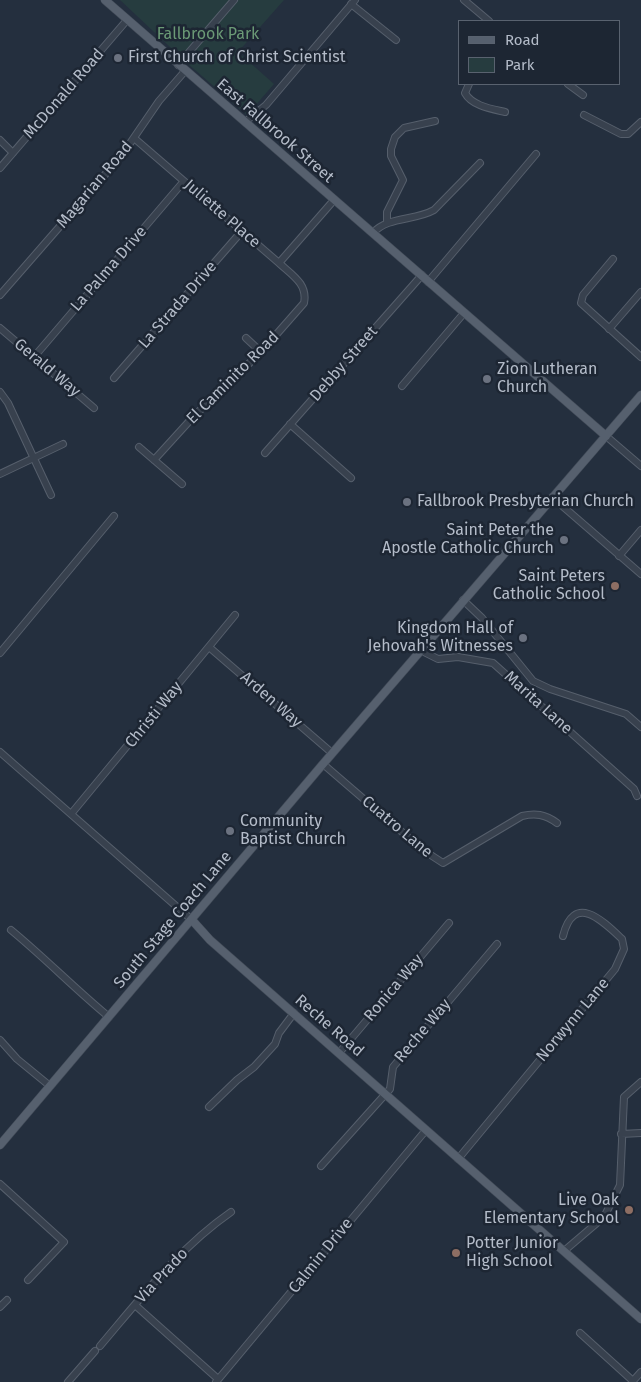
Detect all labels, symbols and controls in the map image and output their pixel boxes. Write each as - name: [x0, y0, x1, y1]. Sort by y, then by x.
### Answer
- legend: [458, 20, 621, 85]
- park label: Fallbrook Park: [157, 25, 259, 45]
- text: Road: [505, 31, 540, 49]
- street label: McDonald Road: [20, 45, 108, 143]
- place label: First Church of Christ Scientist: [128, 48, 345, 68]
- marker: First Church of Christ Scientist: [112, 52, 124, 64]
- text: Park: [505, 56, 535, 74]
- street label: East Fallbrook Street: [212, 75, 338, 187]
- street label: Magarian Road: [53, 138, 137, 232]
- street label: Juliette Place: [180, 176, 264, 252]
- street label: La Palma Drive: [67, 222, 151, 316]
- street label: La Strada Drive: [135, 257, 221, 353]
- street label: Debby Street: [306, 322, 382, 406]
- street label: El Caminito Road: [183, 328, 283, 428]
- street label: Gerald Way: [10, 335, 84, 401]
- place label: Zion Lutheran Church: [497, 360, 597, 398]
- marker: Zion Lutheran Church: [481, 373, 493, 385]
- place label: Fallbrook Presbyterian Church: [417, 492, 634, 512]
- marker: Fallbrook Presbyterian Church: [401, 496, 413, 508]
- place label: Saint Peter the Apostle Catholic Church: [382, 521, 554, 559]
- marker: Saint Peter the Apostle Catholic Church: [558, 534, 570, 546]
- place label: Saint Peters Catholic School: [493, 567, 605, 605]
- marker: Saint Peters Catholic School: [609, 580, 621, 592]
- place label: Kingdom Hall of Jehovah's Witnesses: [368, 619, 513, 657]
- marker: Kingdom Hall of Jehovah's Witnesses: [517, 632, 529, 644]
- street label: Marita Lane: [500, 667, 576, 739]
- street label: Arden Way: [236, 668, 306, 732]
- street label: Christi Way: [121, 678, 187, 752]
- street label: Cuatro Lane: [358, 792, 436, 862]
- place label: Community Baptist Church: [240, 812, 346, 850]
- marker: Community Baptist Church: [224, 825, 236, 837]
- street label: South Stage Coach Lane: [110, 848, 236, 992]
- street label: Ronica Way: [360, 950, 428, 1026]
- street label: Norwynn Lane: [532, 974, 614, 1066]
- street label: Reche Road: [291, 991, 367, 1061]
- street label: Reche Way: [391, 995, 455, 1067]
- place label: Live Oak Elementary School: [484, 1191, 619, 1229]
- marker: Live Oak Elementary School: [623, 1204, 635, 1216]
- street label: Calmin Drive: [285, 1214, 357, 1298]
- place label: Potter Junior High School: [466, 1234, 558, 1272]
- street label: Via Prado: [132, 1244, 192, 1308]
- marker: Potter Junior High School: [450, 1247, 462, 1259]

